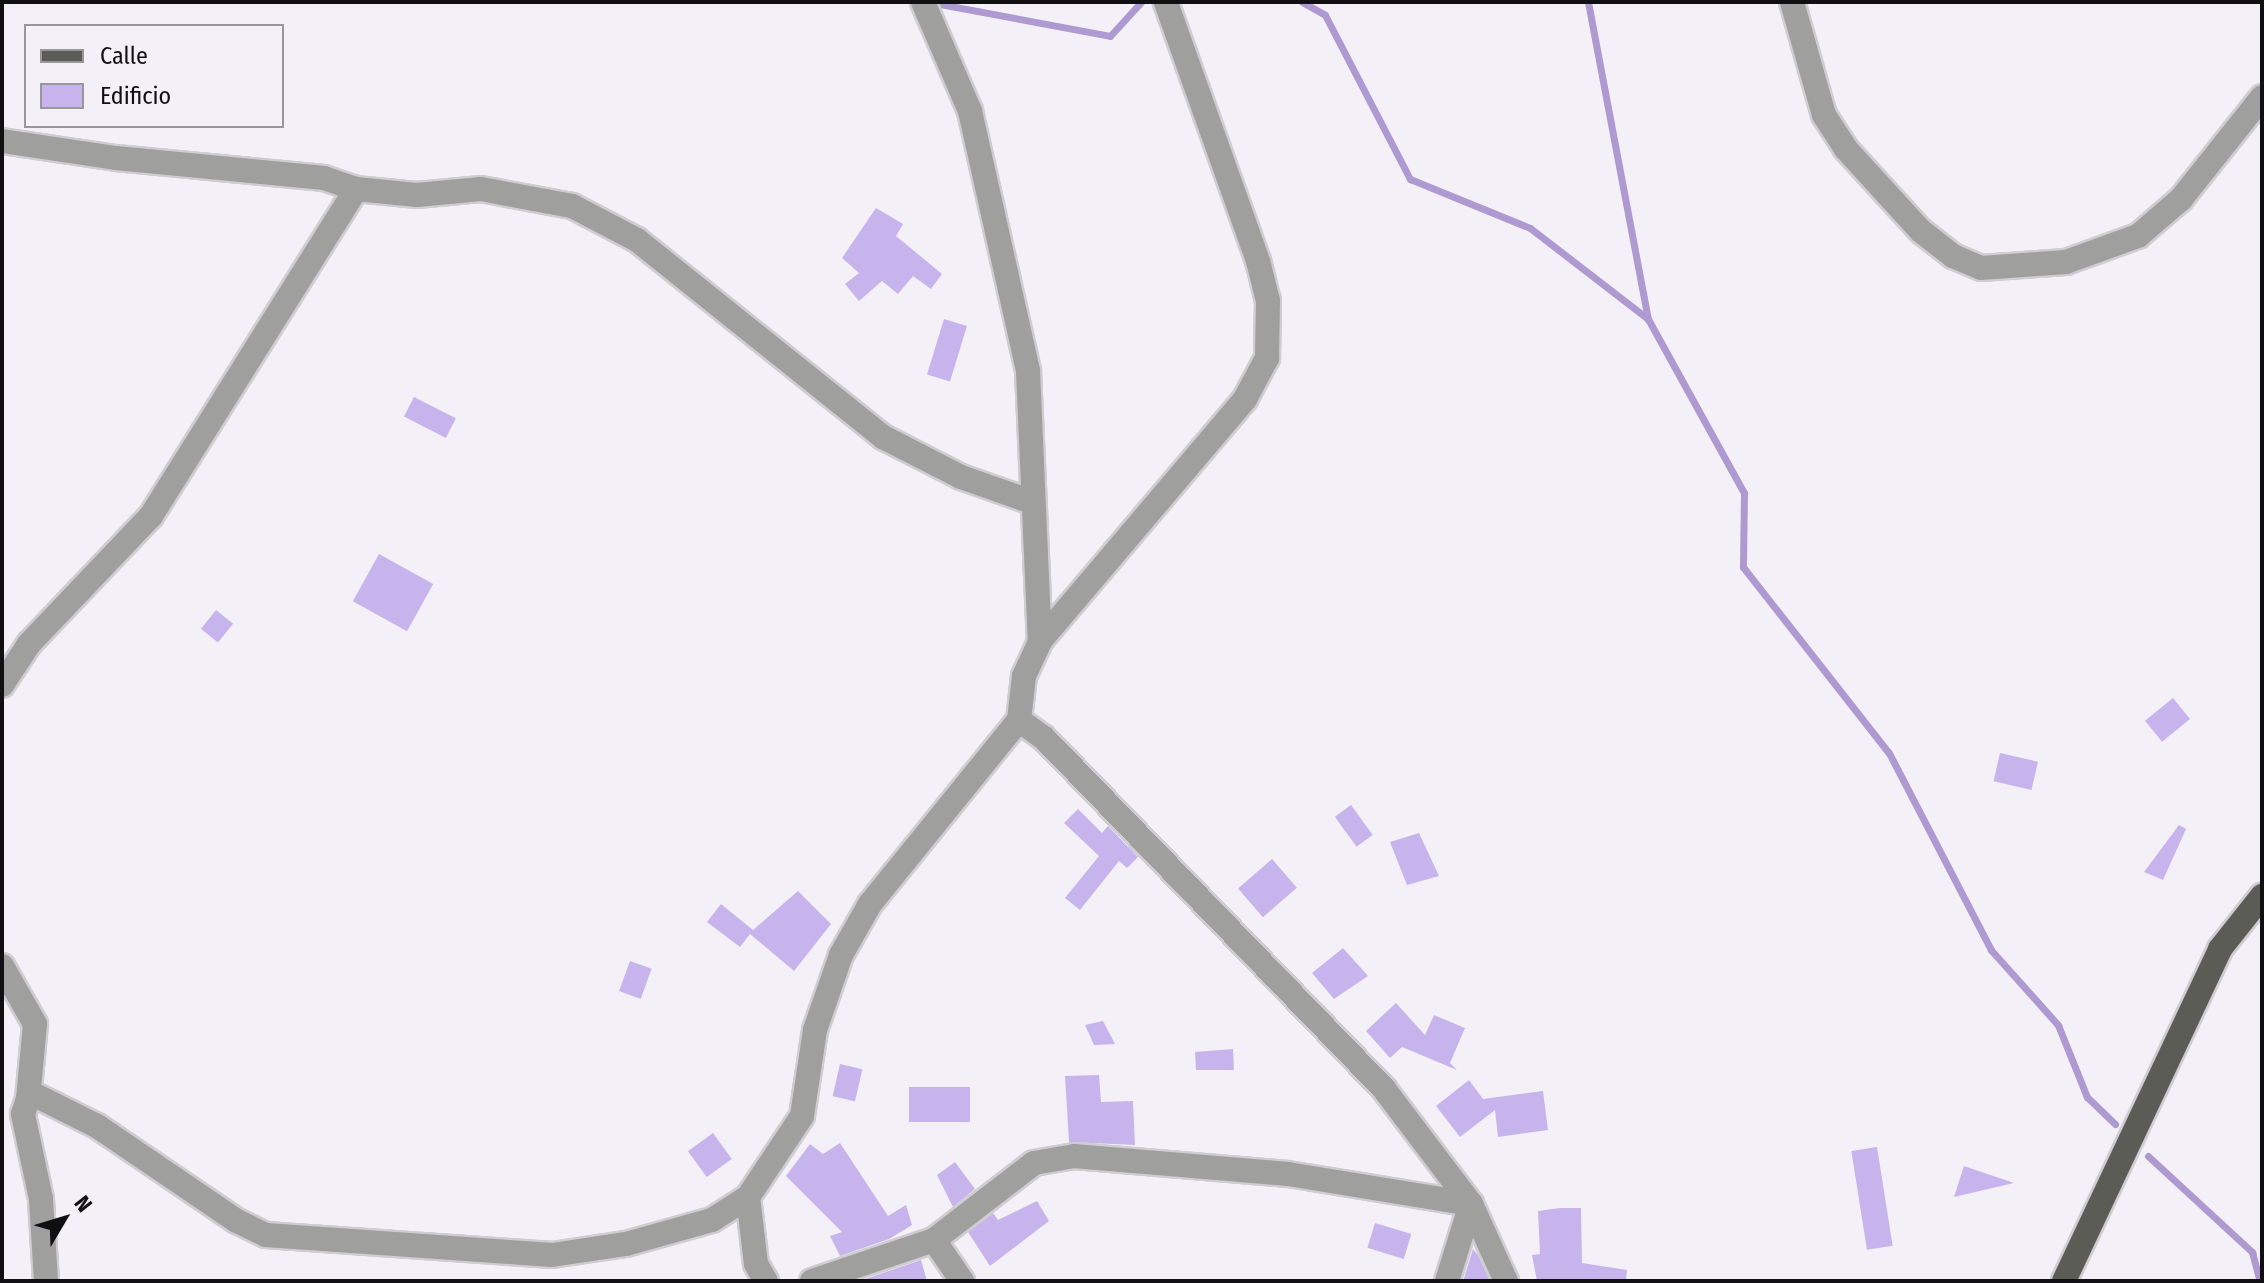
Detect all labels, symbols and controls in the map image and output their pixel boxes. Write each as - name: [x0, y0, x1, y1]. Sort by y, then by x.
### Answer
- legend: [24, 24, 284, 128]
- text: Calle: [100, 42, 148, 70]
- text: Edificio: [100, 82, 171, 110]
- north arrow: [24, 1179, 104, 1259]
- text: N: [69, 1190, 98, 1217]

